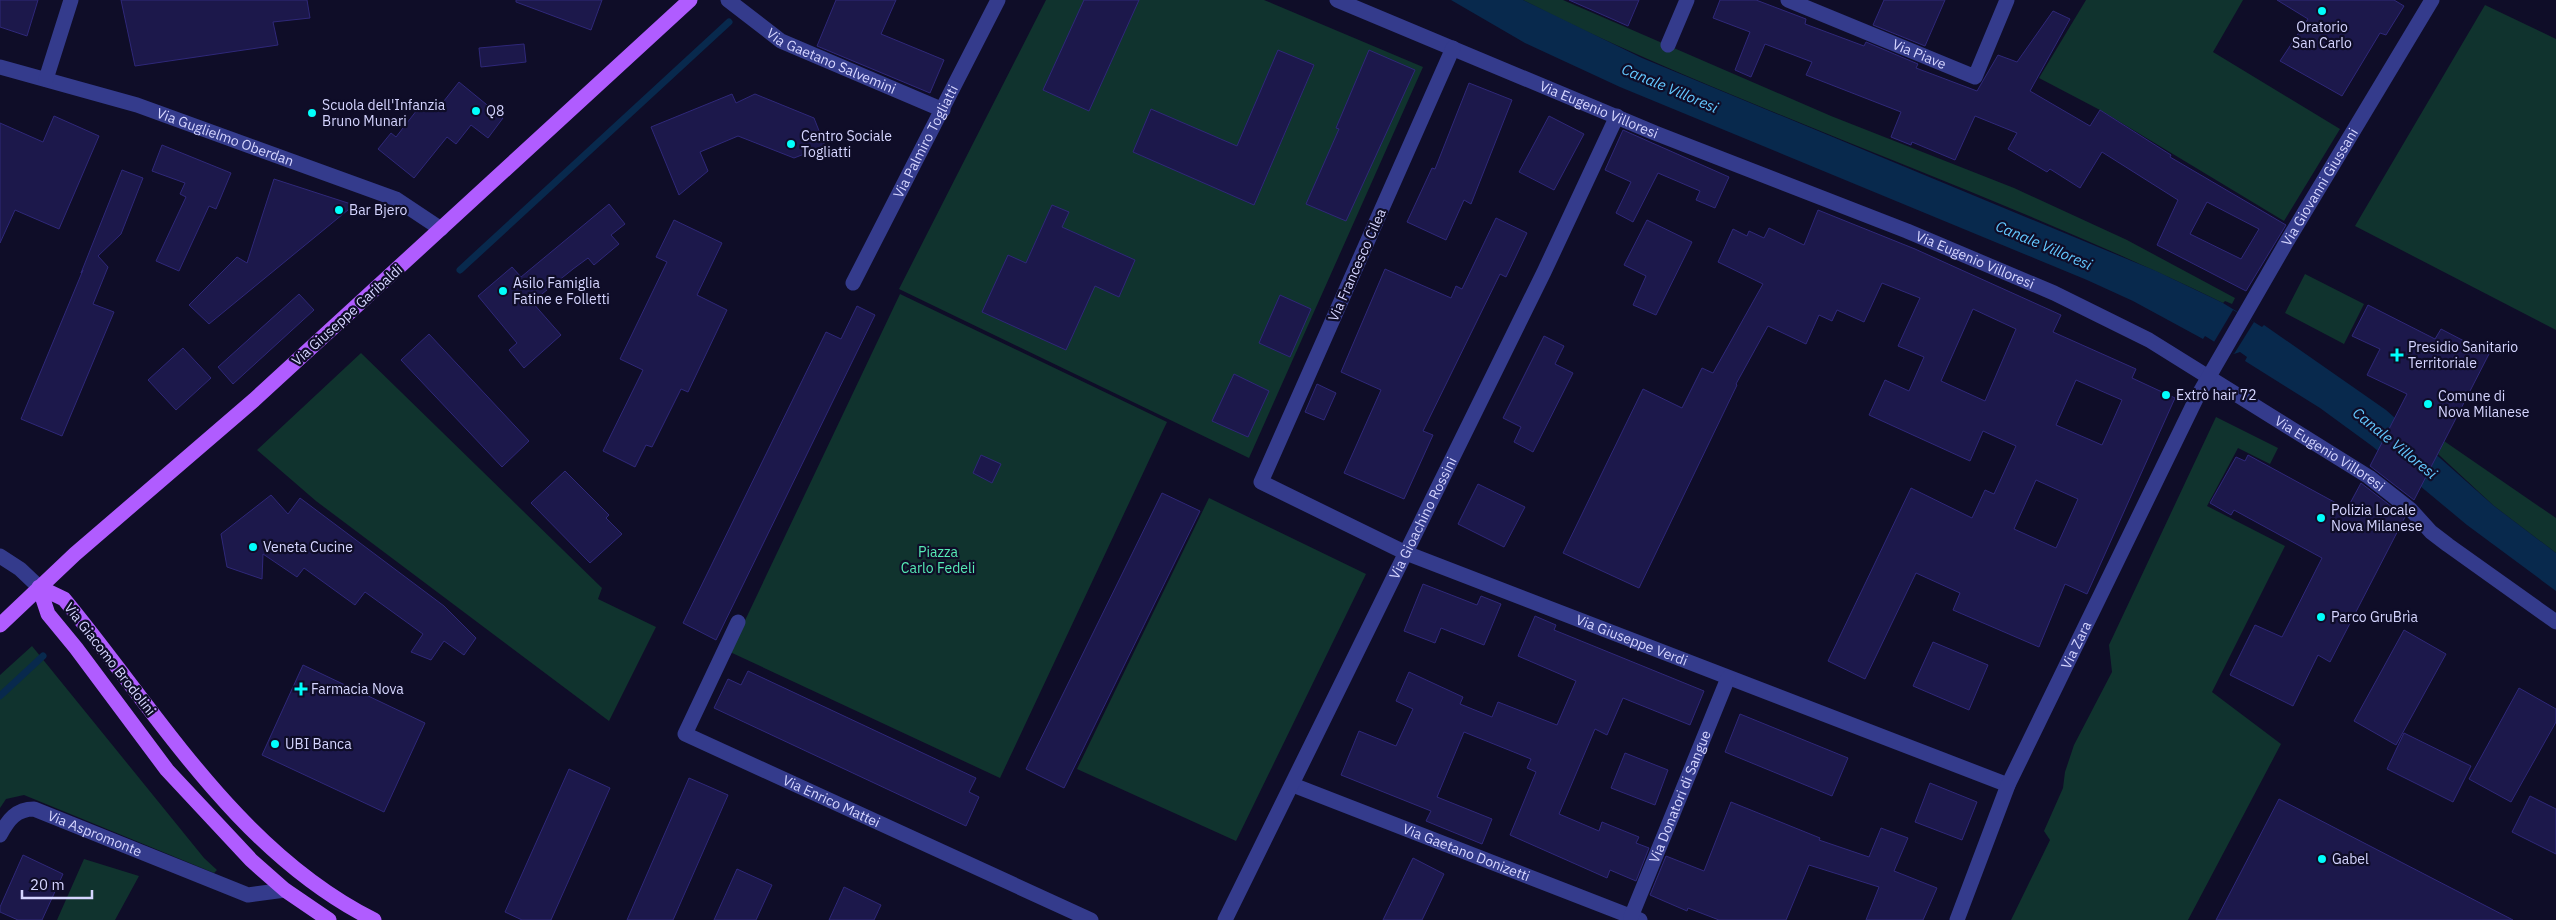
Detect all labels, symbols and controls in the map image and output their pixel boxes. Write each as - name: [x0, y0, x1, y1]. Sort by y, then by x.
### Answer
- marker: Oratorio San Carlo: [2316, 5, 2328, 17]
- place label: Oratorio San Carlo: [2292, 18, 2352, 52]
- street label: Via Gaetano Salvemini: [763, 24, 899, 98]
- street label: Via Piave: [1890, 35, 1949, 73]
- water label: Canale Villoresi: [1619, 59, 1721, 117]
- street label: Via Eugenio Villoresi: [1537, 77, 1661, 142]
- street label: Via Palmiro Togliatti: [889, 82, 962, 201]
- place label: Scuola dell'Infanzia Bruno Munari: [322, 96, 446, 130]
- place label: Q8: [486, 102, 504, 120]
- street label: Via Guglielmo Oberdan: [154, 104, 296, 170]
- marker: Q8: [470, 105, 482, 117]
- marker: Scuola dell'Infanzia Bruno Munari: [306, 107, 318, 119]
- street label: Via Giovanni Giussani: [2277, 125, 2362, 249]
- place label: Centro Sociale Togliatti: [801, 127, 892, 161]
- marker: Centro Sociale Togliatti: [785, 138, 797, 150]
- place label: Bar Bjero: [349, 201, 407, 219]
- marker: Bar Bjero: [333, 204, 345, 216]
- street label: Via Francesco Cilea: [1324, 205, 1390, 324]
- water label: Canale Villoresi: [1993, 216, 2095, 274]
- street label: Via Eugenio Villoresi: [1913, 227, 2037, 293]
- street label: Via Giuseppe Garibaldi: [288, 261, 406, 369]
- place label: Asilo Famiglia Fatine e Folletti: [513, 274, 610, 308]
- marker: Asilo Famiglia Fatine e Folletti: [497, 285, 509, 297]
- place label: Presidio Sanitario Territoriale: [2408, 338, 2518, 372]
- marker: Presidio Sanitario Territoriale: [2390, 348, 2404, 362]
- place label: Extrò hair 72: [2176, 386, 2257, 404]
- place label: Comune di Nova Milanese: [2438, 387, 2530, 421]
- marker: Extrò hair 72: [2160, 389, 2172, 401]
- marker: Comune di Nova Milanese: [2422, 398, 2434, 410]
- water label: Canale Villoresi: [2349, 403, 2441, 483]
- street label: Via Eugenio Villoresi: [2271, 412, 2389, 495]
- street label: Via Gioachino Rossini: [1385, 454, 1461, 582]
- place label: Polizia Locale Nova Milanese: [2331, 501, 2423, 535]
- marker: Polizia Locale Nova Milanese: [2315, 512, 2327, 524]
- place label: Veneta Cucine: [263, 538, 353, 556]
- marker: Veneta Cucine: [247, 541, 259, 553]
- park label: Piazza Carlo Fedeli: [901, 543, 975, 577]
- street label: Via Giacomo Brodolini: [60, 599, 160, 719]
- place label: Parco GruBrìa: [2331, 608, 2419, 626]
- street label: Via Giuseppe Verdi: [1573, 610, 1690, 670]
- marker: Parco GruBrìa: [2315, 611, 2327, 623]
- street label: Via Zara: [2057, 618, 2096, 672]
- place label: Farmacia Nova: [311, 680, 404, 698]
- marker: Farmacia Nova: [295, 683, 307, 695]
- street label: Via Donatori di Sangue: [1645, 727, 1715, 866]
- place label: UBI Banca: [285, 735, 352, 753]
- marker: UBI Banca: [269, 738, 281, 750]
- street label: Via Enrico Mattei: [780, 771, 883, 831]
- street label: Via Aspromonte: [45, 806, 145, 861]
- street label: Via Gaetano Donizetti: [1400, 820, 1533, 885]
- place label: Gabel: [2332, 850, 2369, 868]
- marker: Gabel: [2316, 853, 2328, 865]
- scale bar: [22, 868, 92, 900]
- text: 20 m: [30, 875, 65, 894]

